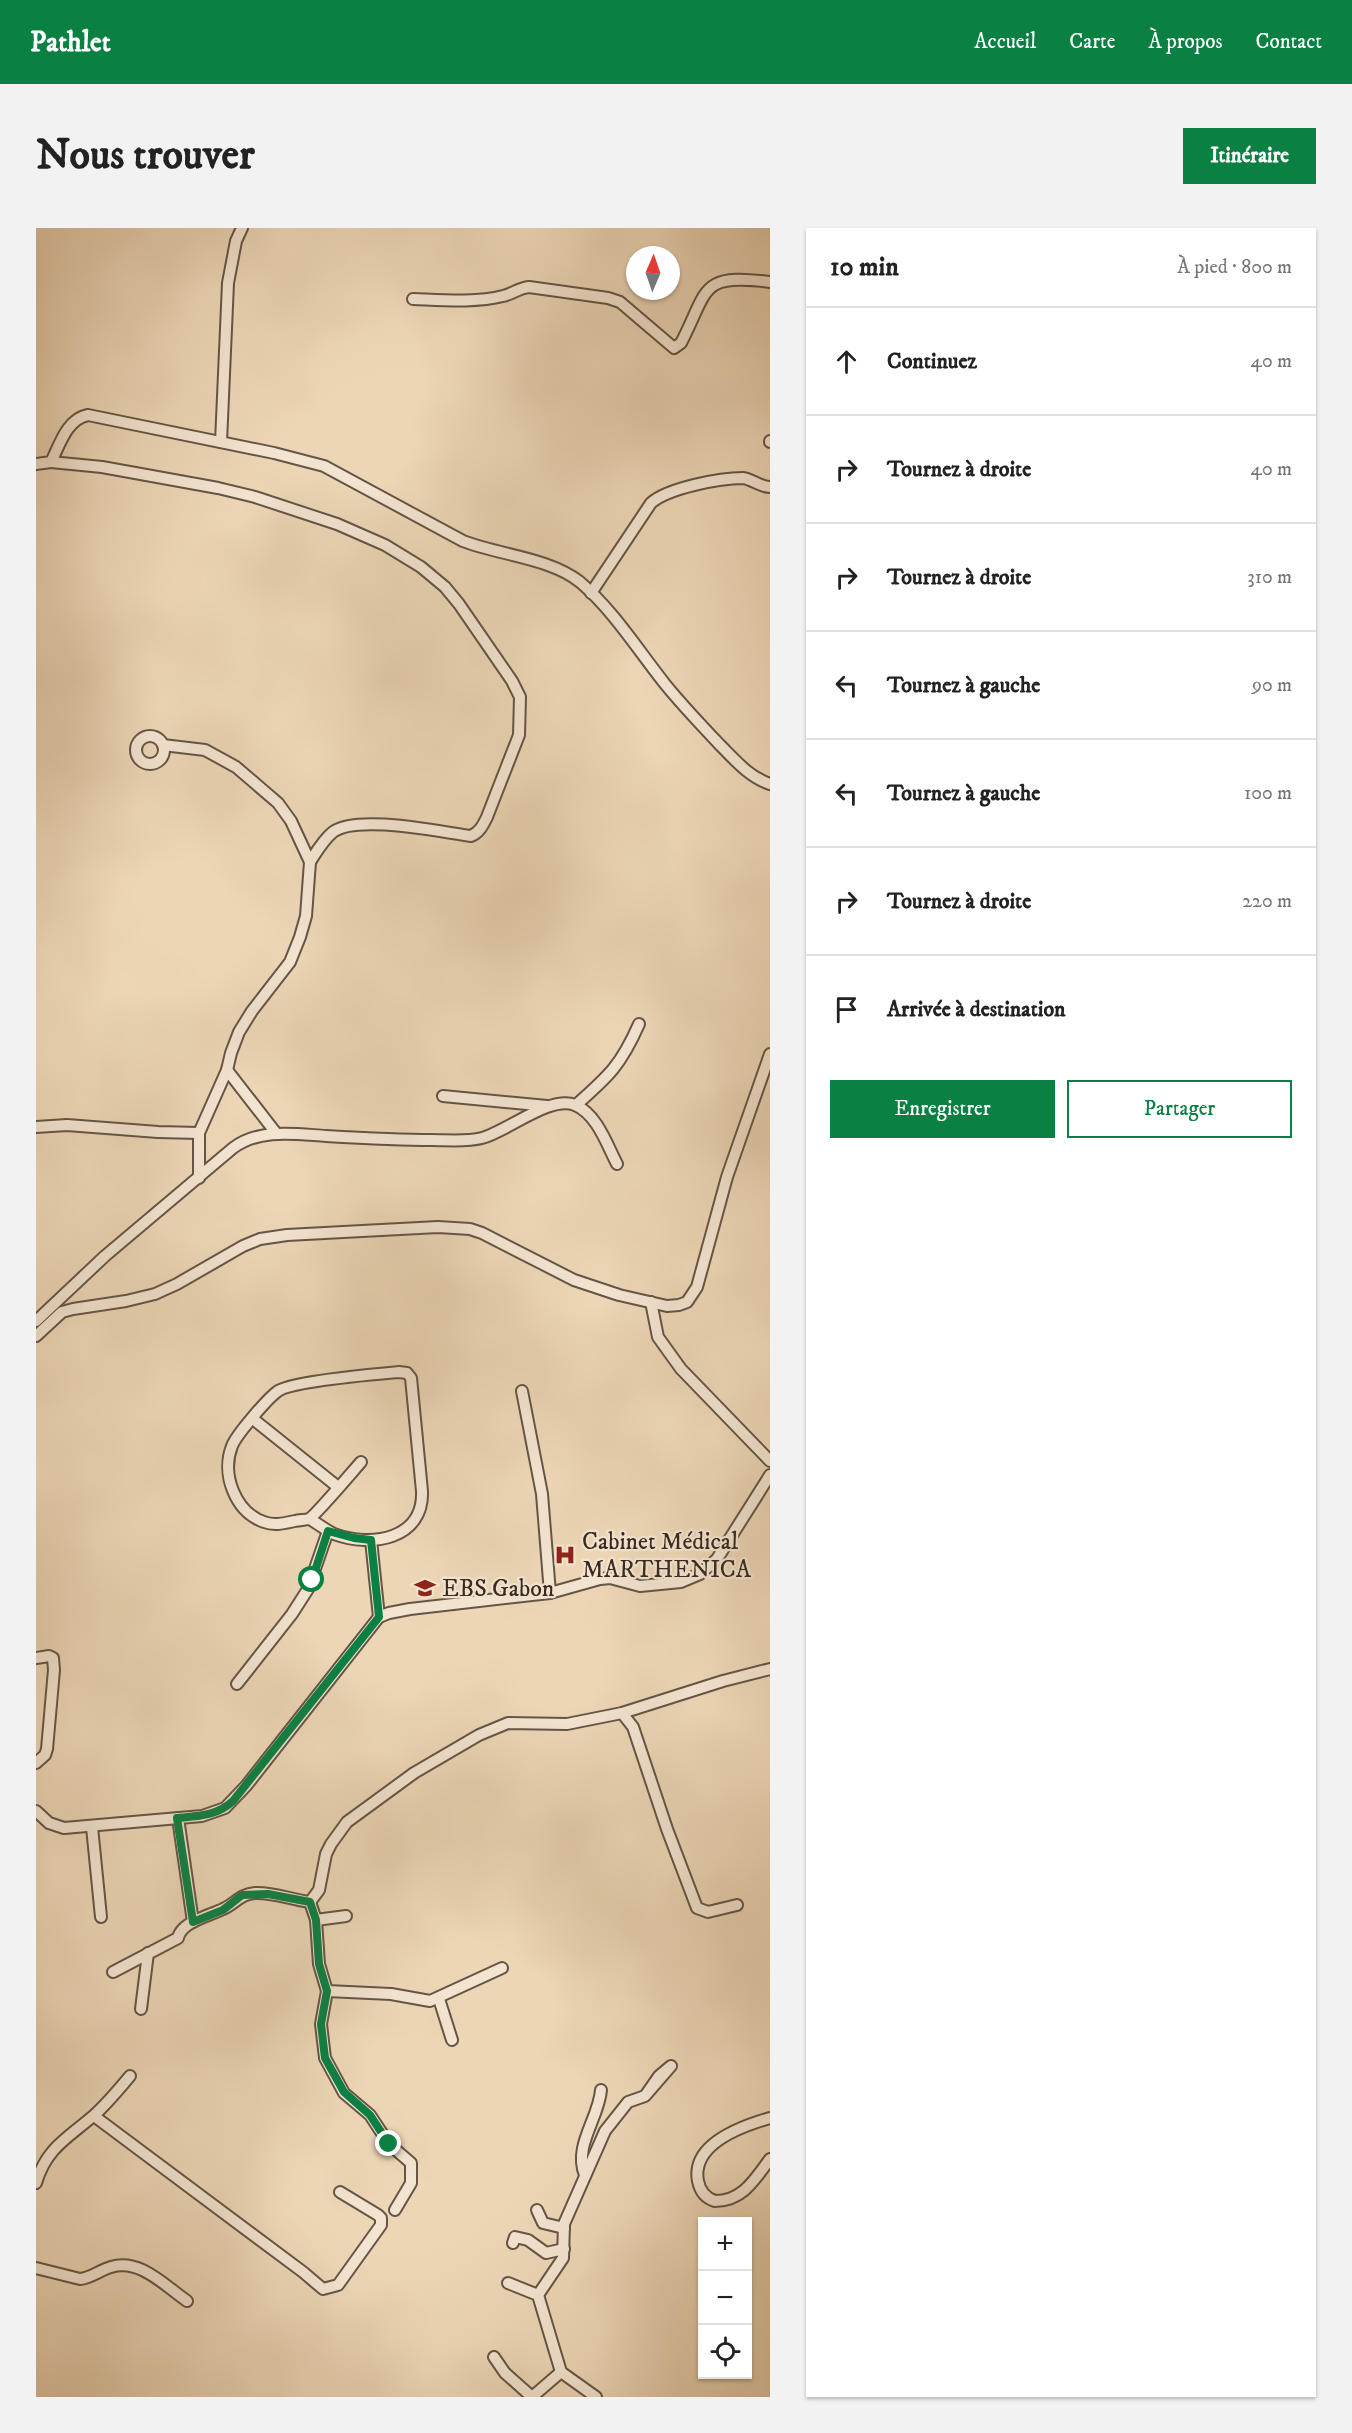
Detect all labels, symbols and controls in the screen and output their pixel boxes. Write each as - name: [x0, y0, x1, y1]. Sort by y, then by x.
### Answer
- text: Pathlet: [30, 25, 111, 60]
- text: Accueil: [974, 29, 1036, 55]
- text: Carte: [1069, 29, 1115, 55]
- text: À propos: [1148, 29, 1223, 55]
- text: Contact: [1256, 29, 1322, 55]
- button: Itinéraire: [1183, 128, 1316, 184]
- text: Nous trouver: [36, 130, 255, 182]
- north arrow: [626, 246, 680, 300]
- text: 10 min: [830, 251, 899, 284]
- text: À pied · 800 m: [1177, 255, 1292, 280]
- icon: ahead: [830, 345, 863, 378]
- text: Continuez: [887, 348, 977, 375]
- text: 40 m: [1250, 349, 1292, 374]
- icon: right: [830, 453, 863, 486]
- text: Tournez à droite: [887, 456, 1031, 483]
- text: 40 m: [1250, 457, 1292, 482]
- icon: right: [830, 561, 863, 594]
- text: Tournez à droite: [887, 564, 1031, 591]
- text: 310 m: [1247, 565, 1292, 590]
- icon: left: [830, 669, 863, 702]
- text: Tournez à gauche: [887, 672, 1040, 699]
- text: 90 m: [1252, 673, 1292, 698]
- icon: left: [830, 777, 863, 810]
- text: Tournez à gauche: [887, 780, 1040, 807]
- text: 100 m: [1244, 781, 1292, 806]
- icon: right: [830, 885, 863, 918]
- text: Tournez à droite: [887, 888, 1031, 915]
- text: 220 m: [1242, 889, 1292, 914]
- icon: arrive: [830, 993, 863, 1026]
- text: Arrivée à destination: [887, 996, 1066, 1023]
- button: Enregistrer: [830, 1080, 1055, 1138]
- button: Partager: [1067, 1080, 1292, 1138]
- place label: Cabinet Médical MARTHENICA: [582, 1527, 752, 1585]
- hospital icon: Cabinet Médical MARTHENICA: [553, 1543, 577, 1567]
- route start: [298, 1566, 324, 1592]
- place label: EBS Gabon: [442, 1574, 555, 1604]
- school or university icon: EBS Gabon: [413, 1576, 437, 1600]
- route end: [375, 2130, 401, 2156]
- map controls: [698, 2217, 752, 2379]
- button: +: [698, 2217, 752, 2271]
- button: −: [698, 2271, 752, 2325]
- button: locate: [698, 2325, 752, 2379]

